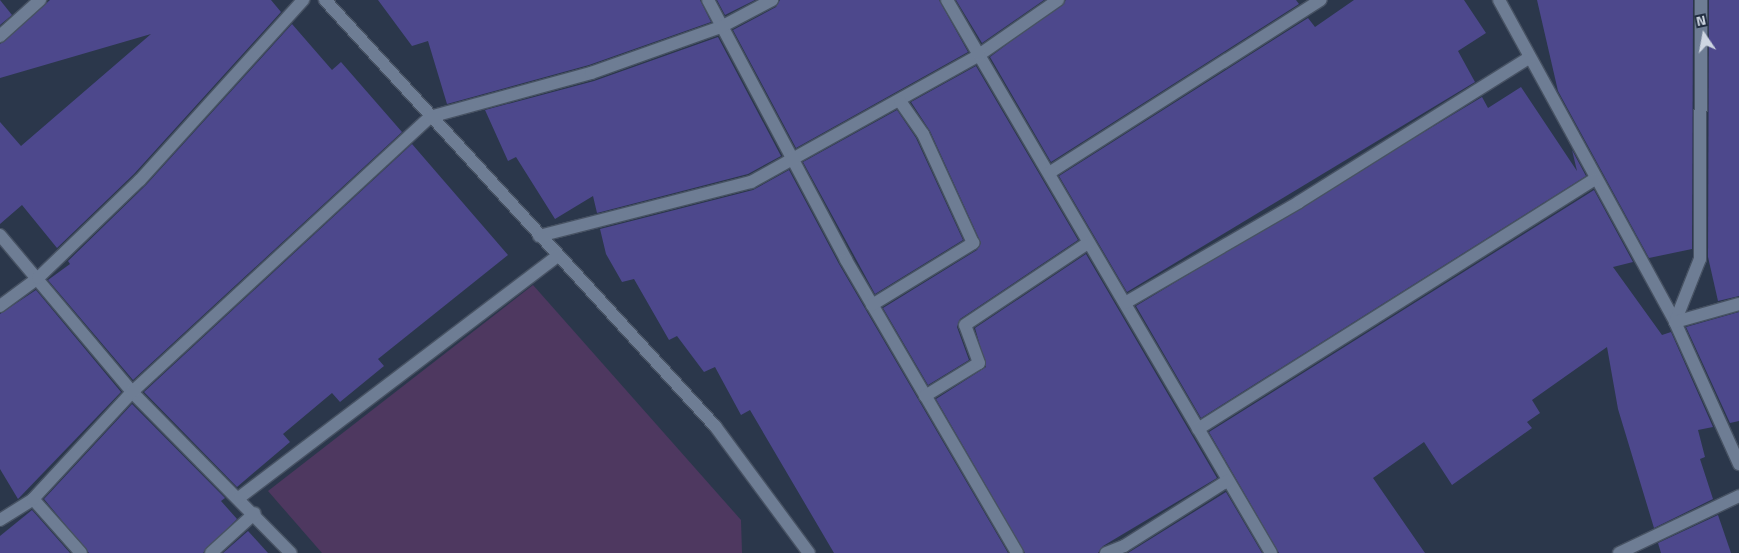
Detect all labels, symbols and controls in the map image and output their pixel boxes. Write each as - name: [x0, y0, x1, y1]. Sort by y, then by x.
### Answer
- text: N: [1694, 9, 1708, 31]
- north arrow: [1679, 10, 1729, 60]

